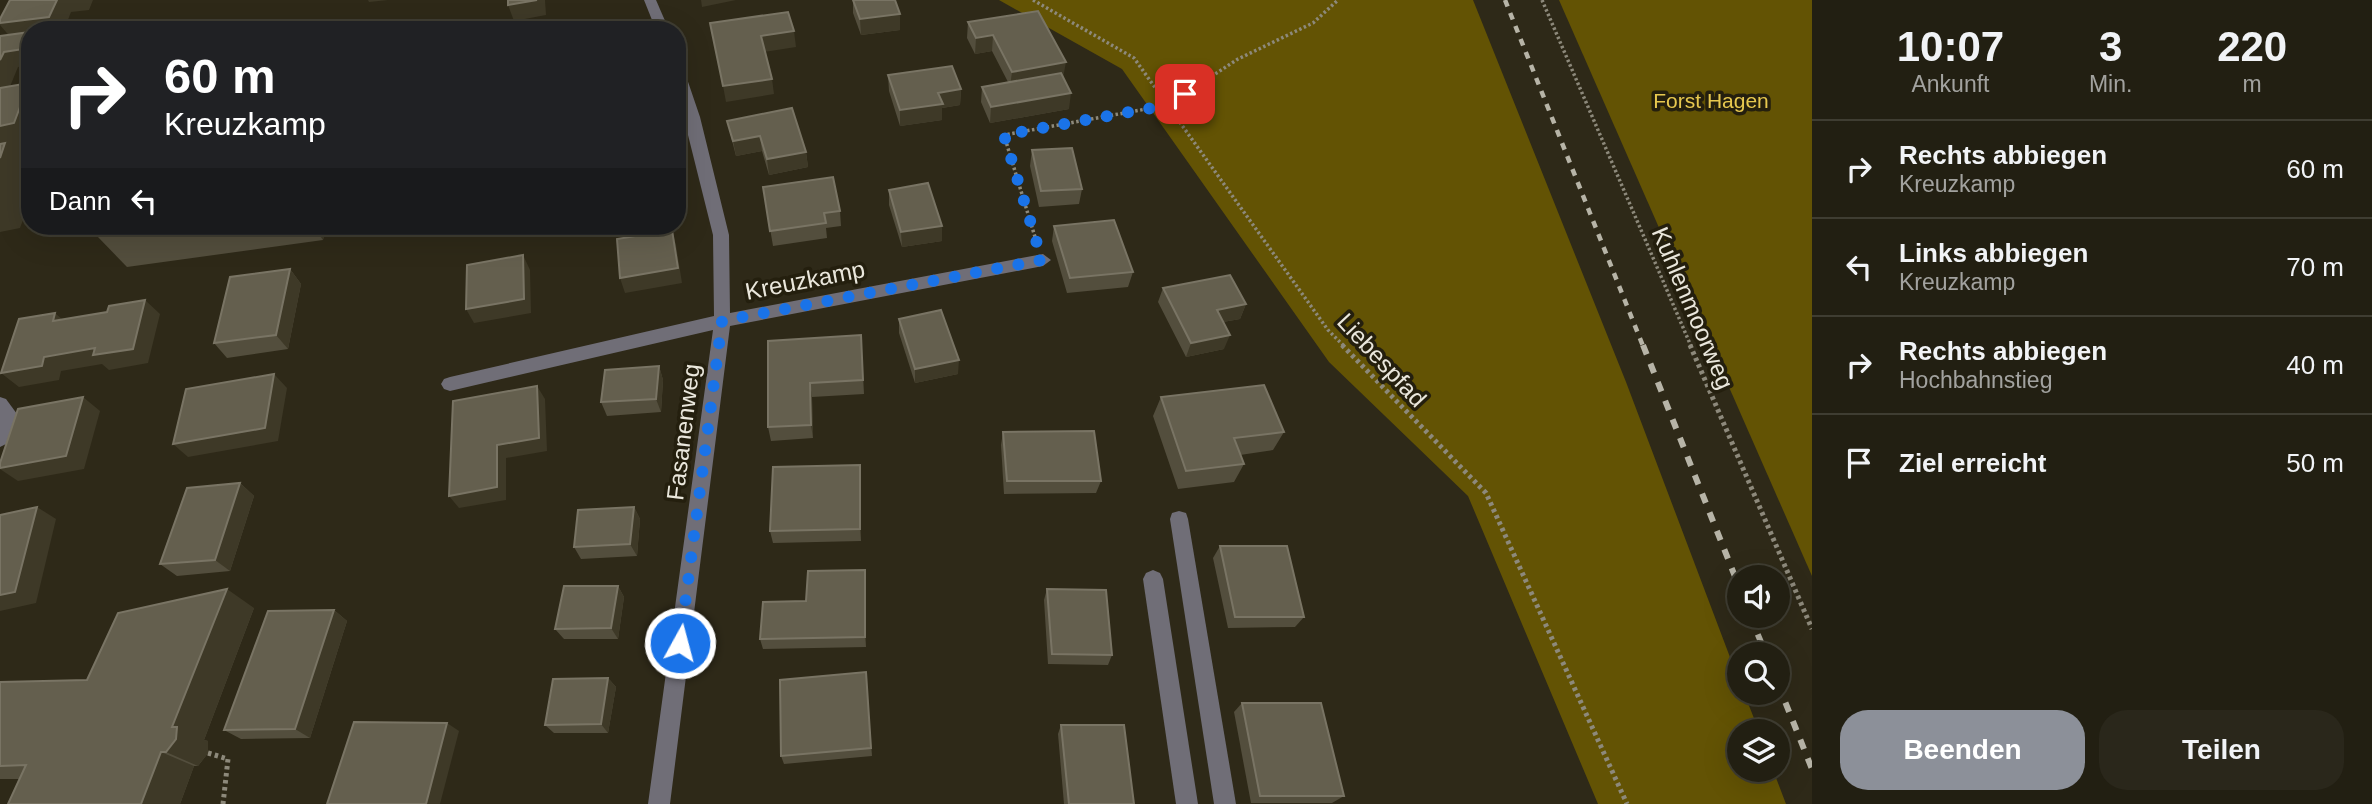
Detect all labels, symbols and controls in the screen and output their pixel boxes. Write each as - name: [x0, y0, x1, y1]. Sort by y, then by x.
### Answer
- text: 10:07: [1897, 23, 2004, 70]
- text: 3: [2099, 23, 2122, 70]
- text: 220: [2217, 23, 2287, 70]
- icon: right: [49, 49, 140, 140]
- text: 60 m: [164, 49, 276, 103]
- pin: [1155, 64, 1215, 124]
- text: Ankunft: [1911, 71, 1989, 97]
- text: Min.: [2089, 71, 2132, 97]
- text: m: [2243, 71, 2262, 97]
- icon: arrive: [1166, 75, 1204, 113]
- park label: Forst Hagen: [1653, 89, 1769, 112]
- text: Kreuzkamp: [164, 106, 326, 142]
- text: Rechts abbiegen: [1899, 140, 2107, 170]
- icon: right: [1840, 150, 1878, 188]
- text: 60 m: [2286, 154, 2344, 184]
- text: Kreuzkamp: [1899, 171, 2015, 197]
- icon: left: [125, 182, 163, 220]
- text: Dann: [49, 186, 111, 216]
- street label: Kuhlenmoorweg: [1647, 223, 1739, 393]
- text: Links abbiegen: [1899, 238, 2088, 268]
- icon: left: [1840, 248, 1878, 286]
- text: 70 m: [2286, 252, 2344, 282]
- street label: Kreuzkamp: [743, 255, 867, 305]
- text: Kreuzkamp: [1899, 269, 2015, 295]
- street label: Liebespfad: [1332, 308, 1432, 412]
- text: Rechts abbiegen: [1899, 336, 2107, 366]
- icon: right: [1840, 346, 1878, 384]
- text: 40 m: [2286, 350, 2344, 380]
- street label: Fasanenweg: [661, 362, 705, 502]
- text: Hochbahnstieg: [1899, 367, 2052, 393]
- icon: arrive: [1840, 444, 1878, 482]
- text: Ziel erreicht: [1899, 448, 2046, 478]
- text: 50 m: [2286, 448, 2344, 478]
- map controls: [1727, 565, 1790, 782]
- button: sound: [1727, 565, 1790, 628]
- position arrow: [643, 606, 717, 680]
- button: search: [1727, 642, 1790, 705]
- button: Beenden: [1840, 710, 2085, 790]
- button: Teilen: [2099, 710, 2344, 790]
- button: layers: [1727, 719, 1790, 782]

